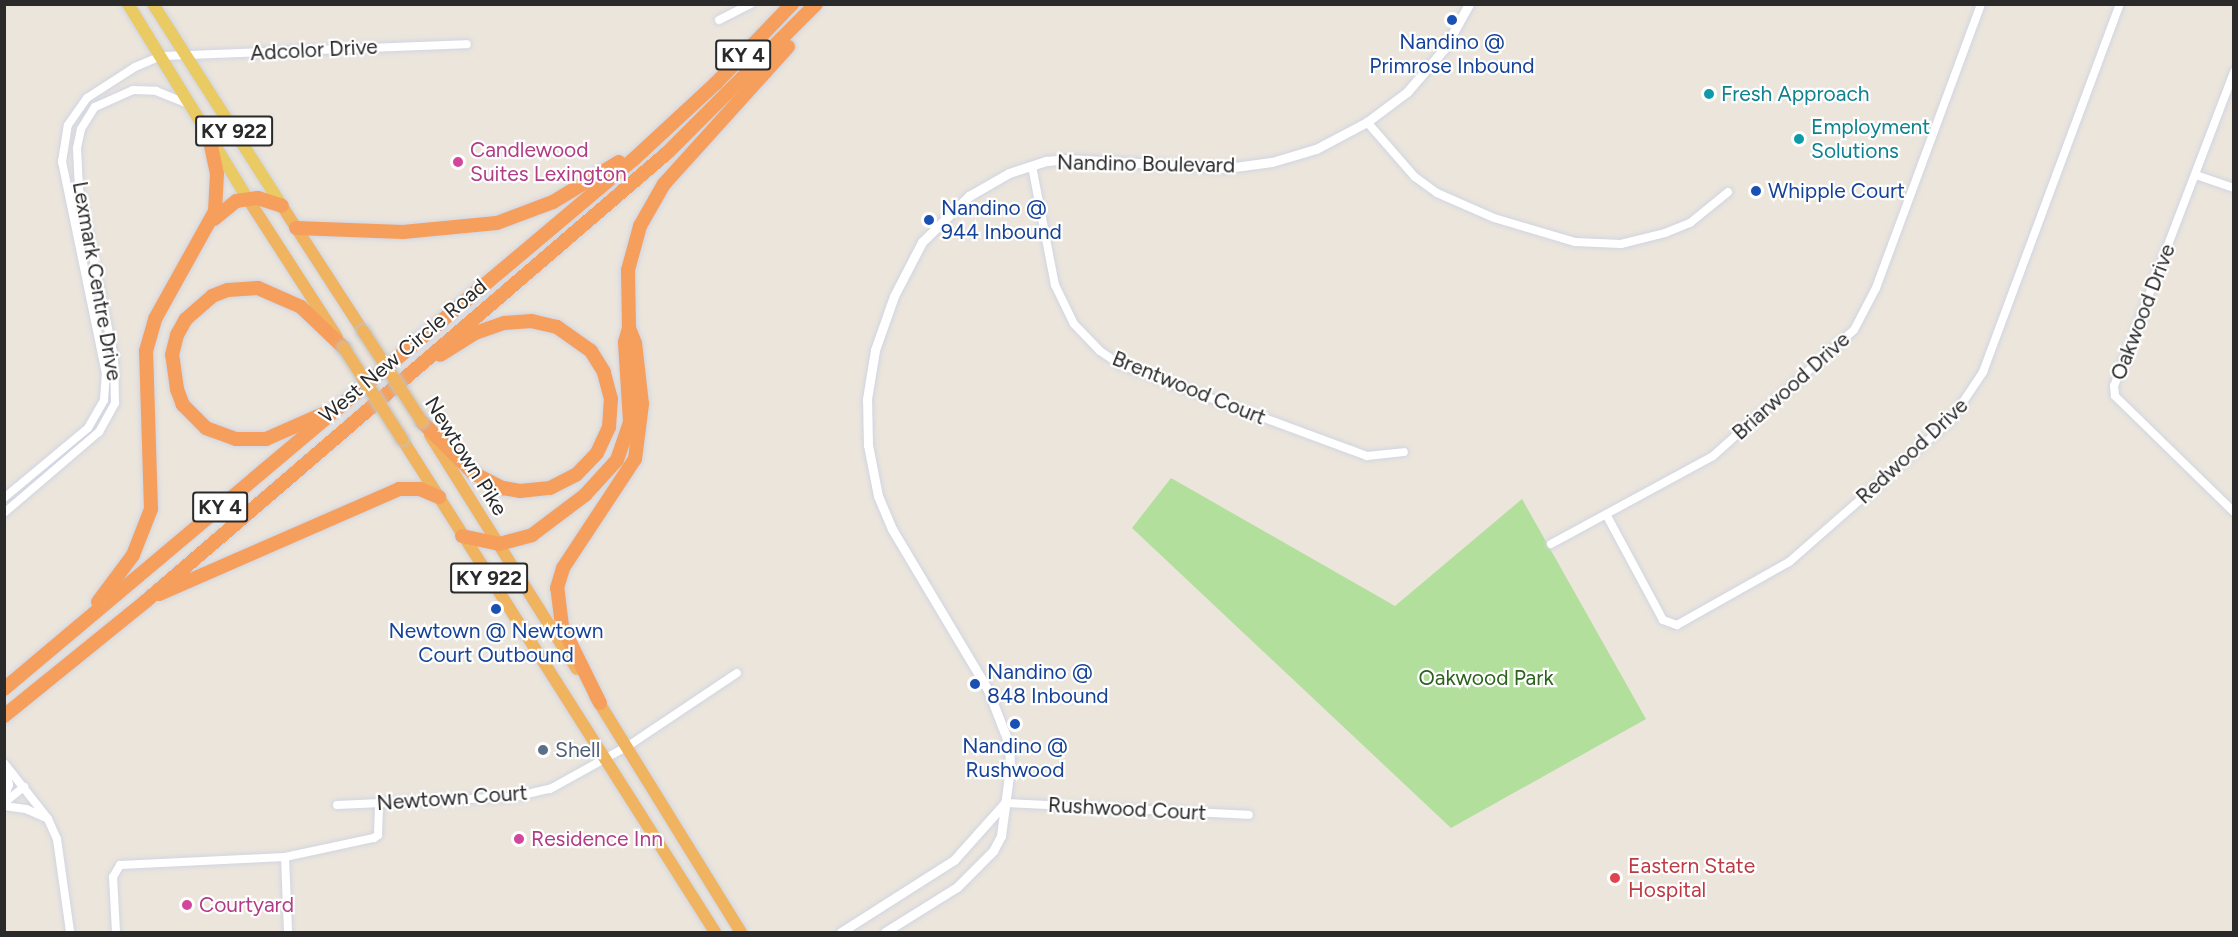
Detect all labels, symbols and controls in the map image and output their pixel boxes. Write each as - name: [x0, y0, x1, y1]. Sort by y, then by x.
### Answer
- marker: Nandino @ Primrose Inbound: [1445, 13, 1459, 27]
- place label: Nandino @ Primrose Inbound: [1369, 29, 1535, 79]
- street label: Adcolor Drive: [250, 34, 378, 66]
- road number: KY 4: [714, 38, 771, 72]
- place label: Fresh Approach: [1721, 81, 1870, 107]
- marker: Fresh Approach: [1702, 87, 1716, 101]
- road number: KY 922: [195, 114, 273, 148]
- place label: Employment Solutions: [1811, 114, 1930, 164]
- marker: Employment Solutions: [1792, 132, 1806, 146]
- place label: Candlewood Suites Lexington: [470, 137, 627, 187]
- street label: Nandino Boulevard: [1057, 150, 1235, 178]
- marker: Candlewood Suites Lexington: [451, 155, 465, 169]
- place label: Whipple Court: [1768, 178, 1905, 204]
- street label: Lexmark Centre Drive: [67, 179, 127, 383]
- marker: Whipple Court: [1749, 184, 1763, 198]
- place label: Nandino @ 944 Inbound: [941, 195, 1062, 245]
- marker: Nandino @ 944 Inbound: [922, 213, 936, 227]
- street label: Oakwood Drive: [2105, 240, 2181, 384]
- street label: West New Circle Road: [314, 274, 492, 428]
- street label: Briarwood Drive: [1727, 327, 1855, 445]
- street label: Brentwood Court: [1109, 346, 1269, 430]
- street label: Newtown Pike: [419, 392, 513, 520]
- street label: Redwood Drive: [1851, 393, 1973, 509]
- road number: KY 4: [192, 490, 248, 524]
- road number: KY 922: [450, 561, 528, 595]
- marker: Newtown @ Newtown Court Outbound: [489, 602, 503, 616]
- place label: Newtown @ Newtown Court Outbound: [389, 618, 603, 668]
- place label: Nandino @ 848 Inbound: [987, 659, 1109, 709]
- park label: Oakwood Park: [1418, 665, 1554, 691]
- marker: Nandino @ 848 Inbound: [968, 677, 982, 691]
- marker: Nandino @ Rushwood: [1008, 717, 1022, 731]
- place label: Nandino @ Rushwood: [962, 733, 1068, 783]
- place label: Shell: [555, 737, 600, 763]
- marker: Shell: [536, 743, 550, 757]
- street label: Newtown Court: [376, 780, 528, 816]
- street label: Rushwood Court: [1047, 792, 1207, 826]
- place label: Residence Inn: [531, 826, 663, 852]
- marker: Residence Inn: [512, 832, 526, 846]
- place label: Eastern State Hospital: [1628, 853, 1755, 903]
- marker: Eastern State Hospital: [1606, 869, 1624, 887]
- place label: Courtyard: [199, 892, 294, 918]
- marker: Courtyard: [180, 898, 194, 912]

